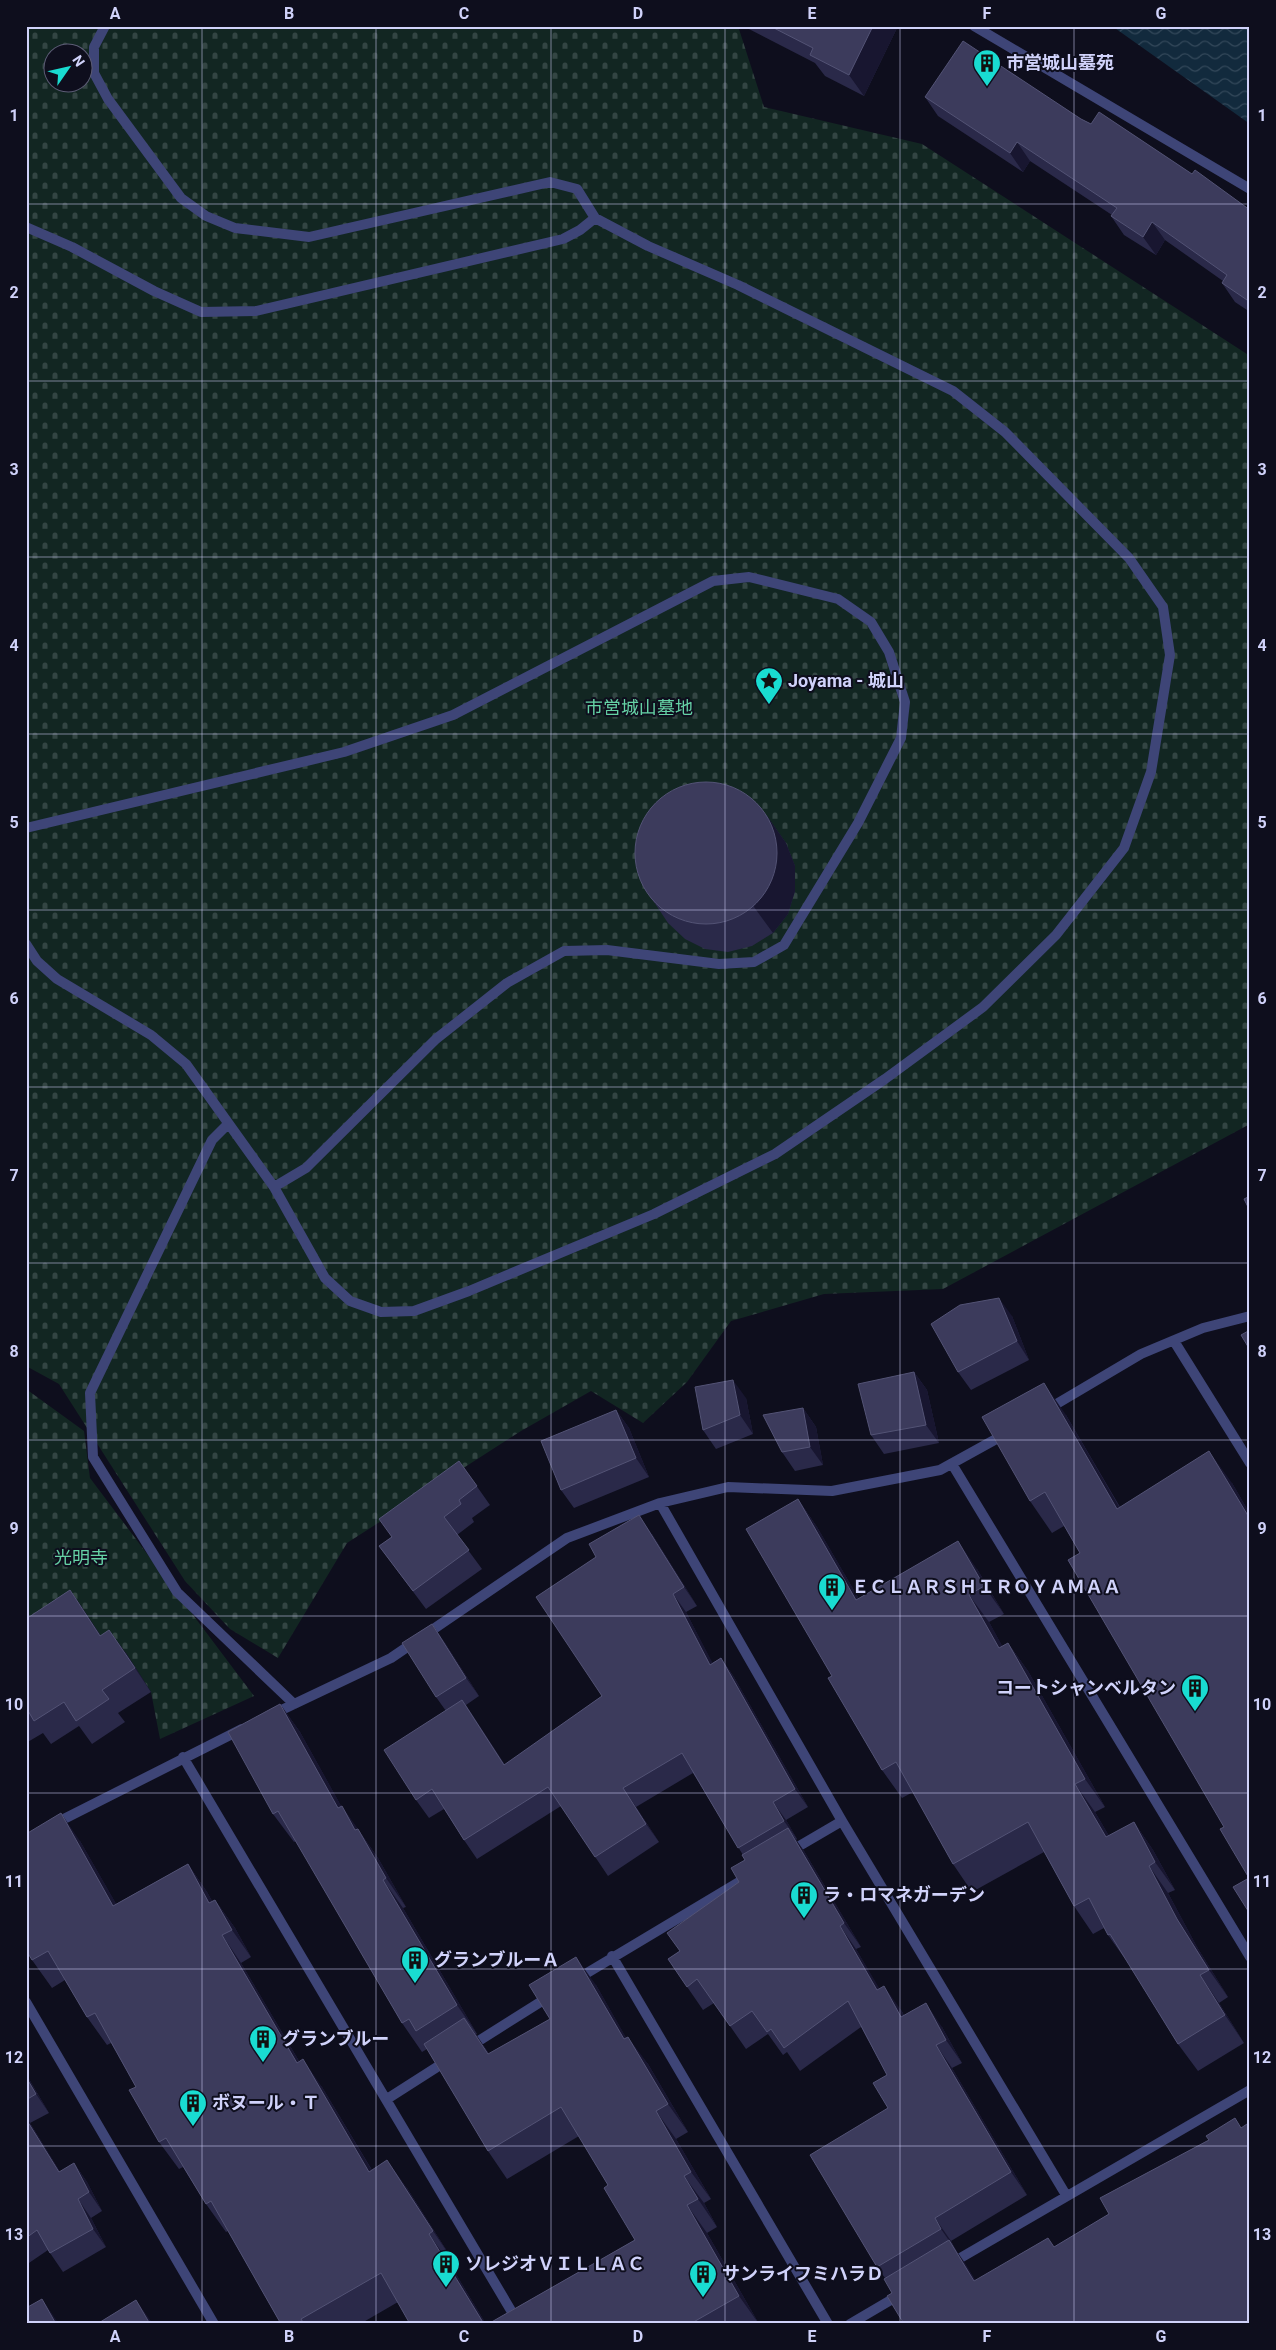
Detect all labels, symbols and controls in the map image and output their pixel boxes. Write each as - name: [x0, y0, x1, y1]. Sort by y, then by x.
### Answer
- text: A: [110, 4, 121, 23]
- text: B: [284, 4, 294, 23]
- text: C: [459, 4, 469, 23]
- text: D: [633, 4, 643, 23]
- text: E: [808, 4, 817, 23]
- text: F: [983, 4, 992, 23]
- text: G: [1156, 4, 1167, 23]
- north arrow: [42, 42, 92, 92]
- building icon: 市営城山墓苑: [972, 48, 1002, 87]
- text: N: [69, 52, 88, 69]
- place label: 市営城山墓苑: [1006, 52, 1114, 73]
- text: 1: [9, 106, 19, 125]
- text: 1: [1257, 106, 1267, 125]
- text: 2: [9, 283, 19, 302]
- text: 2: [1257, 283, 1267, 302]
- text: 3: [9, 460, 19, 479]
- text: 3: [1257, 460, 1267, 479]
- text: 4: [9, 636, 19, 655]
- text: 4: [1257, 636, 1267, 655]
- place icon: Joyama - 城山: [754, 666, 784, 705]
- place label: Joyama - 城山: [788, 670, 904, 691]
- park label: 市営城山墓地: [585, 697, 693, 718]
- text: 5: [9, 813, 19, 832]
- text: 5: [1257, 813, 1267, 832]
- text: 6: [9, 989, 19, 1008]
- text: 6: [1257, 989, 1267, 1008]
- text: 7: [9, 1166, 19, 1185]
- text: 7: [1257, 1166, 1267, 1185]
- text: 8: [9, 1342, 19, 1361]
- text: 8: [1257, 1342, 1267, 1361]
- text: 9: [9, 1519, 19, 1538]
- text: 9: [1257, 1519, 1267, 1538]
- park label: 光明寺: [54, 1547, 108, 1568]
- building icon: ＥＣＬＡＲＳＨＩＲＯＹＡＭＡＡ: [817, 1572, 847, 1611]
- place label: ＥＣＬＡＲＳＨＩＲＯＹＡＭＡＡ: [851, 1576, 1121, 1597]
- building icon: コートシャンベルタン: [1180, 1673, 1210, 1712]
- place label: コートシャンベルタン: [996, 1677, 1176, 1698]
- text: 10: [5, 1695, 23, 1714]
- text: 10: [1253, 1695, 1271, 1714]
- text: 11: [5, 1872, 23, 1891]
- text: 11: [1253, 1872, 1271, 1891]
- building icon: ラ・ロマネガーデン: [789, 1880, 819, 1919]
- place label: ラ・ロマネガーデン: [823, 1884, 985, 1905]
- building icon: グランブルーＡ: [400, 1945, 430, 1984]
- place label: グランブルーＡ: [434, 1949, 559, 1970]
- building icon: グランブルー: [248, 2024, 278, 2063]
- place label: グランブルー: [282, 2028, 389, 2049]
- text: 12: [5, 2048, 23, 2067]
- text: 12: [1253, 2048, 1271, 2067]
- building icon: ボヌール・Ｔ: [178, 2088, 208, 2127]
- place label: ボヌール・Ｔ: [212, 2092, 320, 2113]
- text: 13: [5, 2225, 23, 2244]
- text: 13: [1253, 2225, 1271, 2244]
- building icon: ソレジオＶＩＬＬＡＣ: [431, 2249, 461, 2288]
- place label: ソレジオＶＩＬＬＡＣ: [465, 2253, 645, 2274]
- building icon: サンライフミハラＤ: [688, 2259, 718, 2298]
- place label: サンライフミハラＤ: [722, 2263, 884, 2284]
- text: A: [110, 2327, 121, 2346]
- text: B: [284, 2327, 294, 2346]
- text: C: [459, 2327, 469, 2346]
- text: D: [633, 2327, 643, 2346]
- text: E: [808, 2327, 817, 2346]
- text: F: [983, 2327, 992, 2346]
- text: G: [1156, 2327, 1167, 2346]

